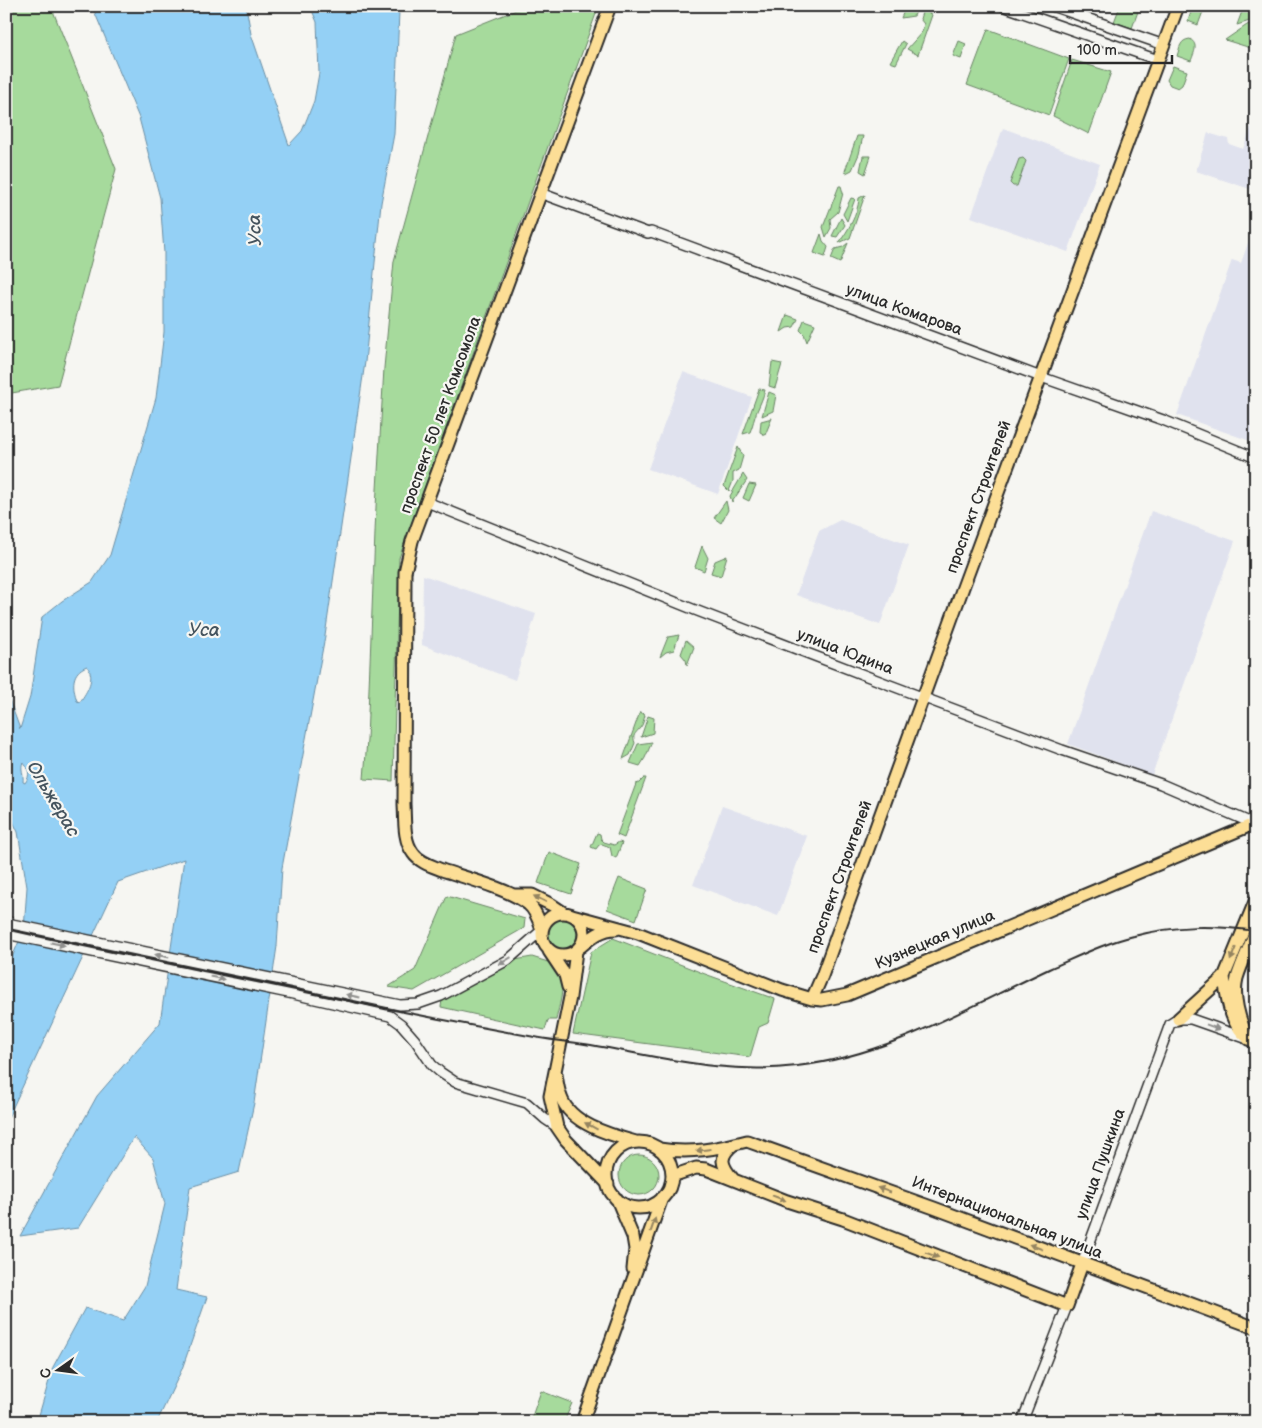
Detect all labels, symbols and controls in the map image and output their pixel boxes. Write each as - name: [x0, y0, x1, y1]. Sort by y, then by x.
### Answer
- scale bar: [1070, 32, 1172, 64]
- text: 100 m: [1077, 41, 1117, 60]
- water label: Уса: [244, 214, 266, 246]
- street label: улица Комарова: [843, 280, 965, 340]
- street label: проспект 50 лет Комсомола: [396, 313, 486, 516]
- street label: проспект Строителей: [943, 418, 1015, 576]
- water label: Уса: [188, 620, 220, 641]
- street label: улица Юдина: [794, 625, 896, 679]
- water label: Ольжерас: [22, 757, 84, 841]
- street label: проспект Строителей: [804, 798, 876, 956]
- one-way arrow: [533, 895, 547, 903]
- street label: Кузнецкая улица: [872, 906, 998, 974]
- one-way arrow: [50, 941, 66, 949]
- one-way arrow: [1229, 947, 1237, 962]
- one-way arrow: [154, 952, 169, 960]
- one-way arrow: [498, 957, 511, 966]
- one-way arrow: [209, 974, 225, 982]
- one-way arrow: [345, 991, 361, 999]
- one-way arrow: [1206, 1023, 1221, 1031]
- street label: улица Пушкина: [1072, 1106, 1130, 1222]
- one-way arrow: [584, 1122, 599, 1130]
- one-way arrow: [695, 1146, 711, 1154]
- street label: Интернациональная улица: [909, 1173, 1106, 1263]
- one-way arrow: [876, 1186, 891, 1194]
- one-way arrow: [772, 1195, 787, 1202]
- one-way arrow: [650, 1218, 657, 1233]
- one-way arrow: [1029, 1242, 1043, 1250]
- one-way arrow: [925, 1251, 940, 1259]
- north arrow: [32, 1346, 82, 1396]
- text: С: [36, 1366, 55, 1380]

